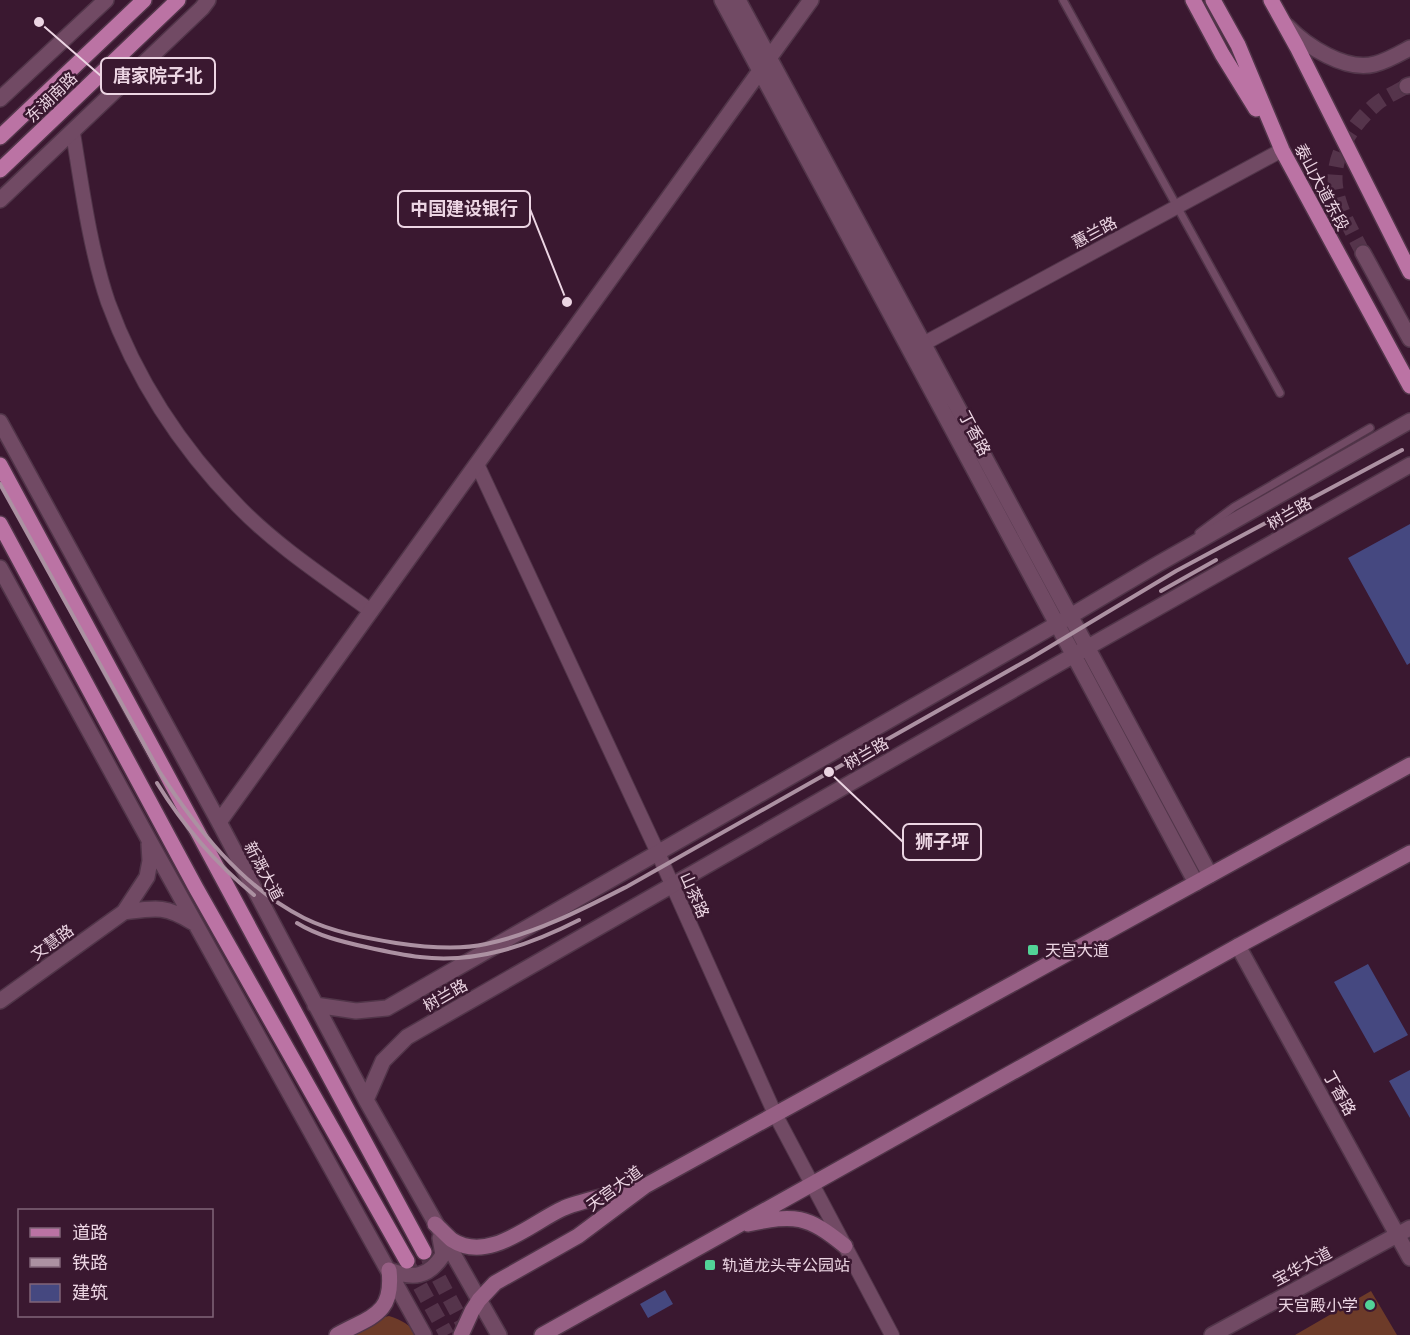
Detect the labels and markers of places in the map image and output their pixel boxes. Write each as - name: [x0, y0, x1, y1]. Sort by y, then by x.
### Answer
- callout: 唐家院子北: [101, 58, 215, 94]
- callout: 中国建设银行: [398, 191, 530, 227]
- callout: 狮子坪: [903, 824, 981, 860]
- place label: 天宫大道: [1045, 941, 1109, 960]
- marker: 天宫大道: [1026, 943, 1040, 957]
- place label: 轨道龙头寺公园站: [722, 1256, 850, 1275]
- marker: 轨道龙头寺公园站: [703, 1258, 717, 1272]
- place label: 天宫殿小学: [1278, 1296, 1358, 1315]
- marker: 天宫殿小学: [1363, 1298, 1377, 1312]

